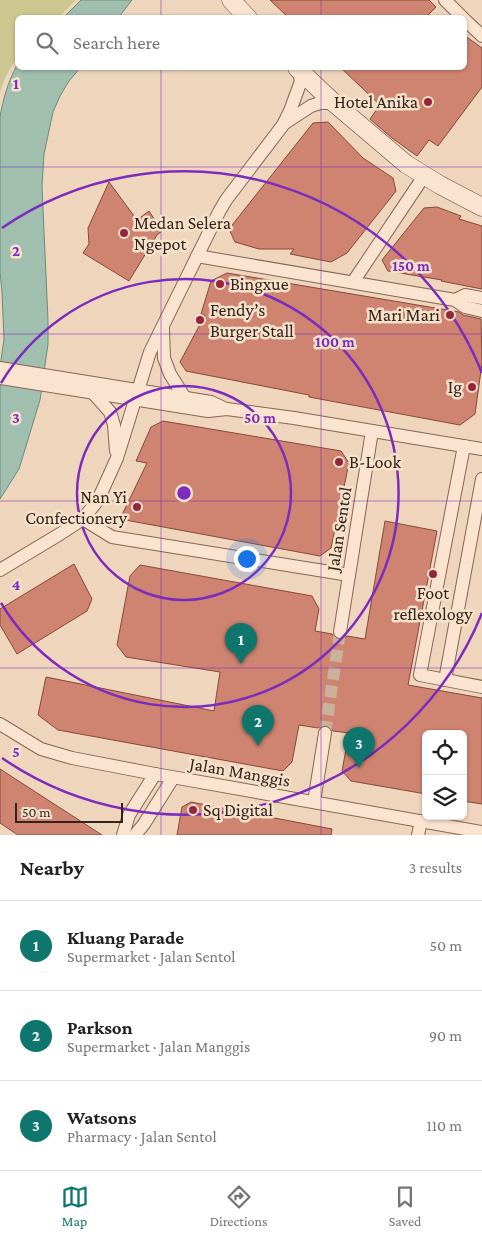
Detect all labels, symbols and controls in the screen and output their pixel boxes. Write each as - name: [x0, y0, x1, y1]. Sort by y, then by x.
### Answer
- search box: [15, 15, 467, 70]
- icon: search: [33, 29, 61, 57]
- text: Search here: [73, 32, 160, 53]
- text: 1: [13, 75, 19, 92]
- place label: Hotel Anika: [334, 92, 418, 112]
- marker: Hotel Anika: [422, 96, 434, 108]
- place label: Medan Selera Ngepot: [134, 213, 231, 254]
- marker: Medan Selera Ngepot: [118, 227, 130, 239]
- text: 2: [12, 242, 20, 259]
- text: 150 m: [392, 258, 430, 274]
- place label: Bingxue: [230, 274, 289, 294]
- marker: Bingxue: [214, 278, 226, 290]
- place label: Fendy’s Burger Stall: [210, 300, 294, 341]
- place label: Mari Mari: [368, 305, 440, 325]
- marker: Mari Mari: [444, 309, 456, 321]
- marker: Fendy’s Burger Stall: [194, 314, 206, 326]
- text: 100 m: [315, 334, 355, 350]
- place label: Ig: [448, 377, 462, 397]
- marker: Ig: [466, 381, 478, 393]
- text: 3: [12, 409, 20, 426]
- text: 50 m: [244, 410, 276, 426]
- place label: B-Look: [349, 452, 401, 472]
- marker: B-Look: [333, 456, 345, 468]
- centre of rings: [175, 484, 193, 502]
- street label: Jalan Sentol: [322, 485, 356, 575]
- place label: Nan Yi Confectionery: [25, 487, 128, 528]
- marker: Nan Yi Confectionery: [131, 501, 143, 513]
- your location: [234, 546, 260, 572]
- marker: Foot reflexology: [427, 568, 439, 580]
- text: 4: [12, 576, 21, 593]
- place label: Foot reflexology: [393, 583, 473, 624]
- pin: 1: [225, 623, 257, 664]
- pin: 2: [242, 705, 274, 746]
- pin: 3: [343, 727, 375, 768]
- map controls: [422, 730, 467, 820]
- button: locate: [422, 730, 467, 775]
- text: 5: [12, 743, 20, 760]
- street label: Jalan Manggis: [186, 753, 292, 791]
- button: layers: [422, 775, 467, 820]
- scale bar: [15, 800, 122, 823]
- place label: Sq Digital: [203, 800, 273, 820]
- text: 50 m: [22, 804, 50, 820]
- marker: Sq Digital: [187, 804, 199, 816]
- text: Nearby: [20, 856, 84, 880]
- text: 3 results: [409, 859, 462, 876]
- text: Kluang Parade: [67, 927, 184, 948]
- text: 1: [33, 937, 39, 954]
- text: 50 m: [430, 937, 462, 954]
- text: Supermarket · Jalan Sentol: [67, 948, 235, 965]
- text: Parkson: [67, 1017, 133, 1038]
- text: 2: [32, 1027, 40, 1044]
- text: 90 m: [429, 1027, 462, 1044]
- text: Supermarket · Jalan Manggis: [67, 1038, 250, 1055]
- text: Watsons: [67, 1107, 136, 1128]
- text: 3: [32, 1117, 40, 1134]
- text: 110 m: [426, 1117, 462, 1134]
- text: Pharmacy · Jalan Sentol: [67, 1128, 217, 1145]
- tab: Map: [61, 1183, 89, 1229]
- tab: Directions: [210, 1183, 268, 1229]
- tab: Saved: [389, 1183, 421, 1229]

